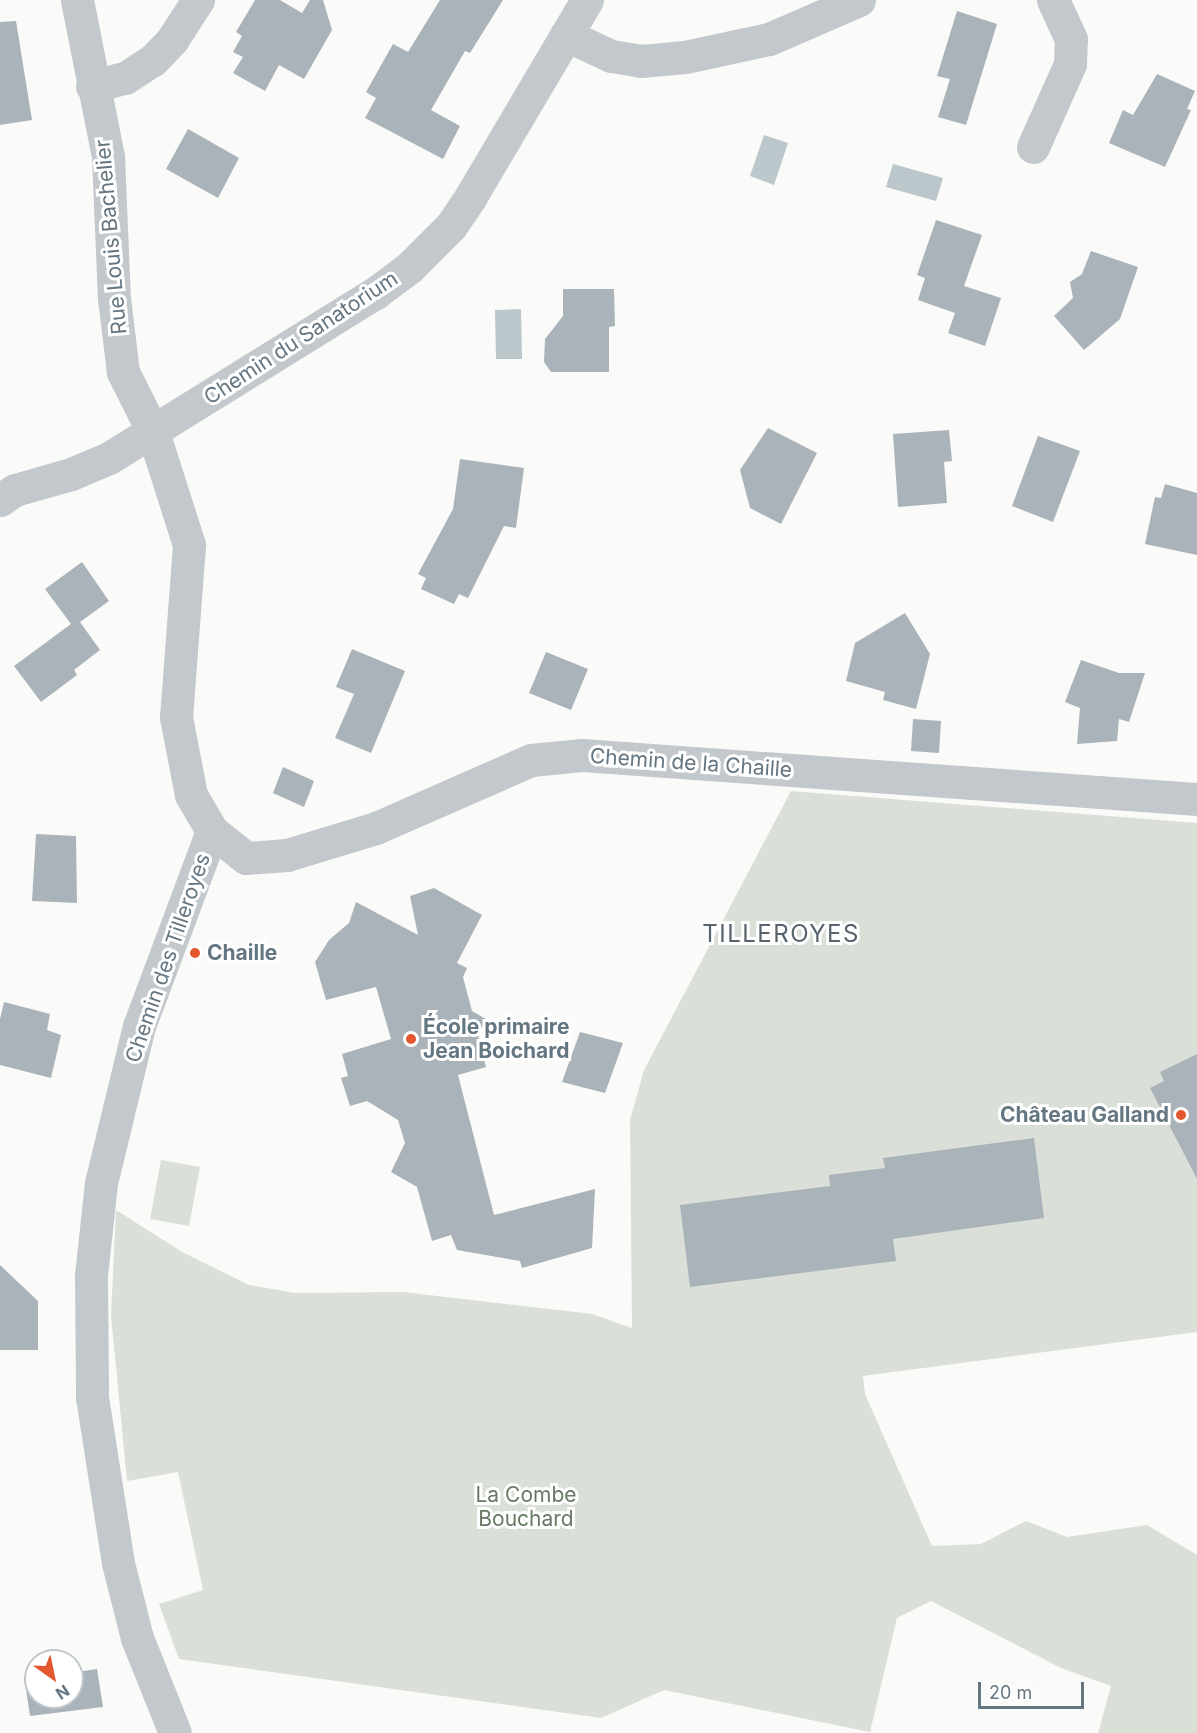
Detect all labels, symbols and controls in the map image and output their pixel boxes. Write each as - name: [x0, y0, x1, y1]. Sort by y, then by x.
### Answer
- street label: Rue Louis Bachelier: [90, 138, 132, 336]
- street label: Chemin du Sanatorium: [199, 266, 403, 410]
- street label: Chemin de la Chaille: [589, 743, 793, 783]
- street label: Chemin des Tilleroyes: [120, 850, 216, 1066]
- district label: TILLEROYES: [702, 920, 860, 948]
- place label: Chaille: [207, 940, 277, 966]
- marker: Chaille: [188, 946, 202, 960]
- place label: École primaire Jean Boichard: [423, 1014, 570, 1064]
- marker: École primaire Jean Boichard: [404, 1032, 418, 1046]
- place label: Château Galland: [1000, 1102, 1169, 1128]
- marker: Château Galland: [1174, 1108, 1188, 1122]
- park label: La Combe Bouchard: [475, 1482, 577, 1532]
- north arrow: [24, 1649, 84, 1709]
- scale bar: [981, 1670, 1088, 1708]
- text: N: [52, 1681, 73, 1704]
- text: 20 m: [989, 1682, 1032, 1703]

